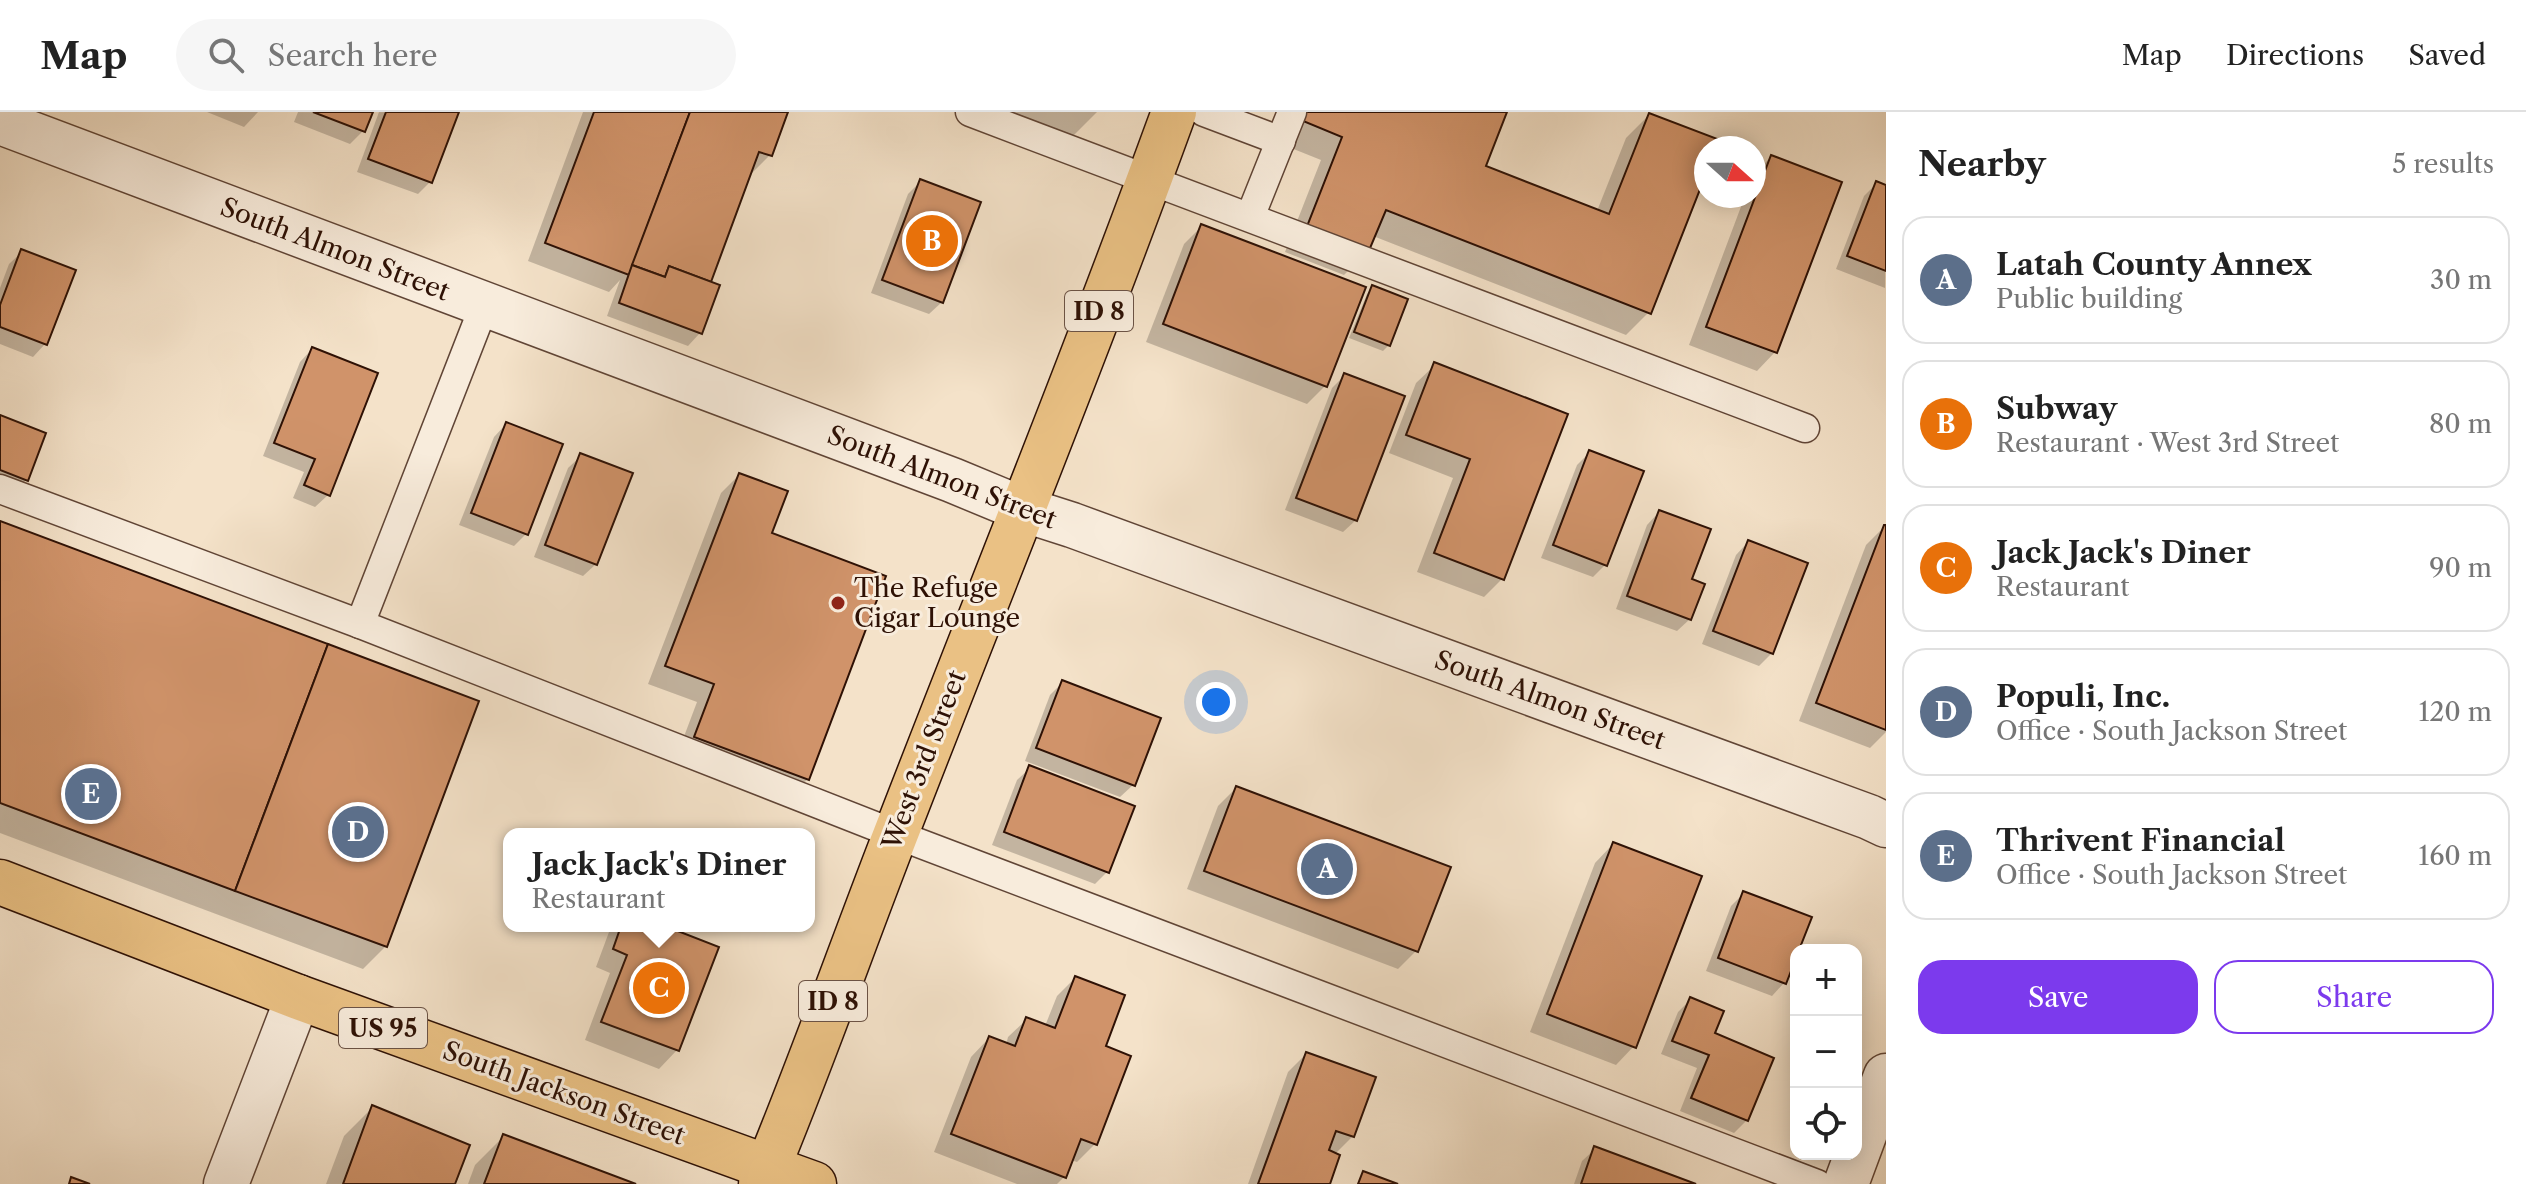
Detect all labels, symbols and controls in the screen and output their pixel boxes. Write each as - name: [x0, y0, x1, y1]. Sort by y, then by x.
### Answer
- search box: [176, 19, 736, 91]
- text: Map: [40, 32, 128, 79]
- icon: search: [204, 33, 248, 77]
- text: Search here: [268, 37, 438, 74]
- text: Map: [2122, 38, 2182, 72]
- text: Directions: [2226, 38, 2364, 72]
- text: Saved: [2408, 38, 2486, 72]
- north arrow: [1694, 136, 1766, 208]
- text: Nearby: [1918, 143, 2046, 185]
- text: 5 results: [2392, 148, 2494, 180]
- street label: South Almon Street: [216, 191, 455, 308]
- pin: B: [906, 211, 958, 271]
- text: Latah County Annex: [1996, 246, 2312, 283]
- text: A: [1936, 264, 1956, 296]
- text: 30 m: [2430, 264, 2492, 296]
- text: Public building: [1996, 283, 2182, 315]
- road number: ID 8: [1065, 291, 1133, 331]
- text: Subway: [1996, 390, 2117, 427]
- text: B: [1936, 408, 1956, 440]
- text: 80 m: [2429, 408, 2492, 440]
- street label: South Almon Street: [823, 419, 1062, 536]
- text: Restaurant · West 3rd Street: [1996, 427, 2339, 459]
- text: Jack Jack's Diner: [1996, 534, 2251, 571]
- text: C: [1936, 552, 1956, 584]
- text: 90 m: [2429, 552, 2492, 584]
- text: Restaurant: [1996, 571, 2130, 603]
- place label: The Refuge Cigar Lounge: [854, 572, 1020, 634]
- marker: The Refuge Cigar Lounge: [829, 594, 847, 612]
- street label: South Almon Street: [1430, 643, 1670, 757]
- street label: West 3rd Street: [875, 665, 973, 855]
- text: Populi, Inc.: [1996, 678, 2170, 715]
- your location: [1196, 682, 1236, 722]
- text: D: [1935, 696, 1957, 728]
- text: 120 m: [2418, 696, 2492, 728]
- text: Office · South Jackson Street: [1996, 715, 2347, 747]
- pin: E: [65, 764, 117, 824]
- pin: D: [332, 802, 384, 862]
- text: Thrivent Financial: [1996, 822, 2285, 859]
- popup: [503, 828, 815, 932]
- pin: A: [1301, 839, 1353, 899]
- text: E: [1937, 840, 1955, 872]
- text: 160 m: [2418, 840, 2492, 872]
- text: Jack Jack's Diner: [532, 846, 786, 883]
- text: Office · South Jackson Street: [1996, 859, 2347, 891]
- text: Restaurant: [532, 883, 665, 915]
- map controls: [1790, 944, 1862, 1160]
- button: +: [1790, 944, 1862, 1016]
- pin: C: [633, 958, 685, 1018]
- button: Save: [1918, 960, 2198, 1034]
- button: Share: [2214, 960, 2494, 1034]
- road number: ID 8: [799, 981, 867, 1021]
- road number: US 95: [339, 1008, 427, 1048]
- button: −: [1790, 1016, 1862, 1088]
- street label: South Jackson Street: [439, 1034, 690, 1152]
- button: locate: [1790, 1088, 1862, 1160]

